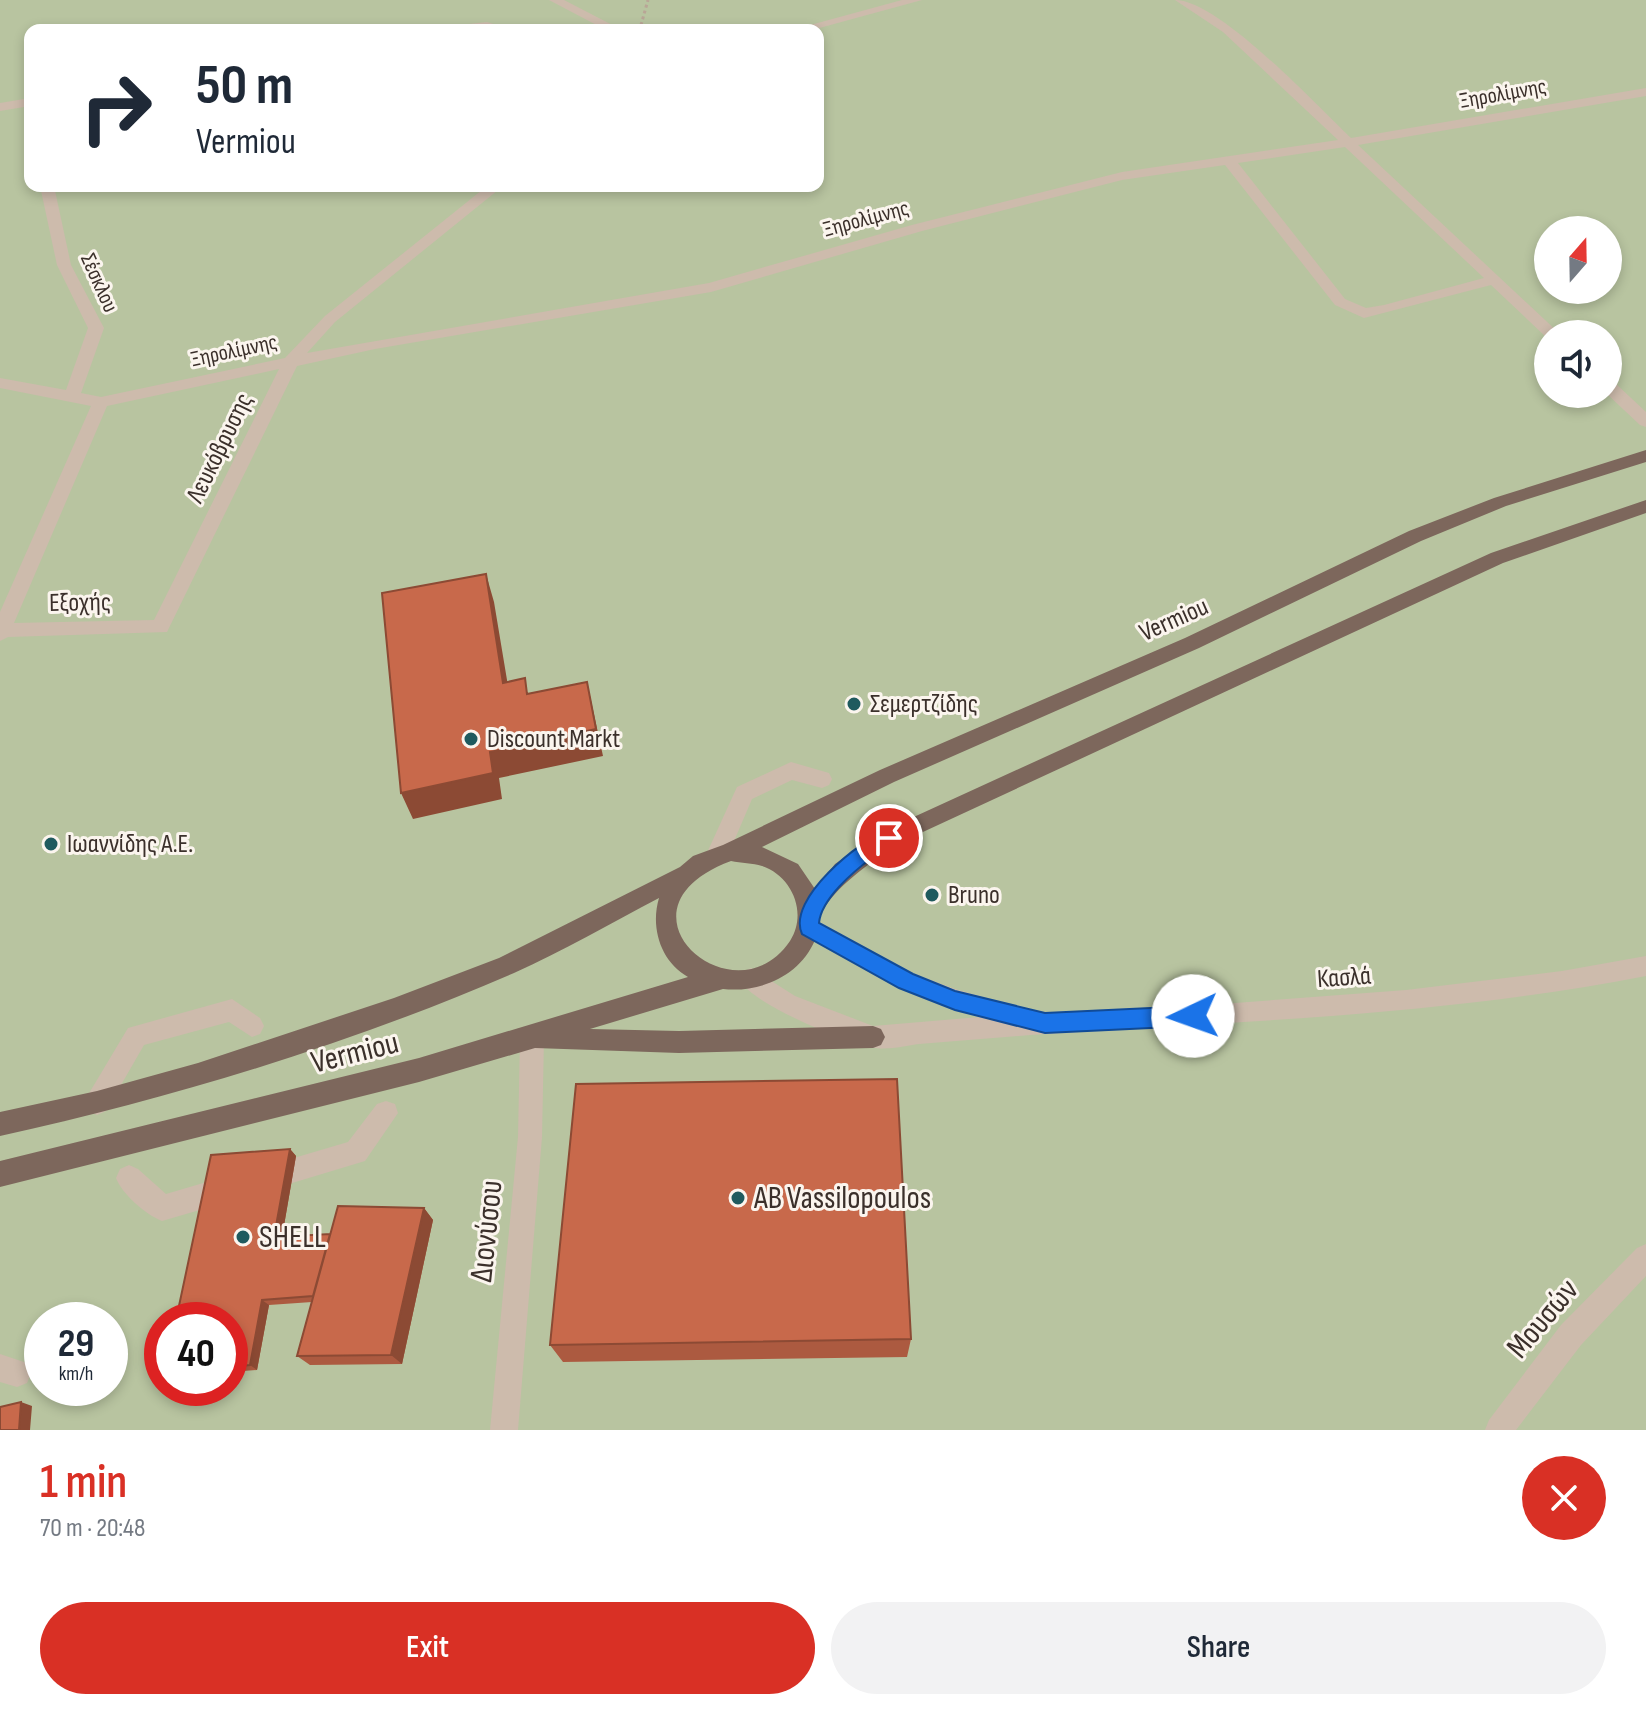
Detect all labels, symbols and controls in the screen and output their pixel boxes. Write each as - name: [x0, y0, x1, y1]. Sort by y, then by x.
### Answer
- text: 50 m: [196, 53, 293, 120]
- icon: right: [64, 56, 168, 160]
- street label: Ξηρολίμνης: [1457, 73, 1549, 115]
- text: Vermiou: [196, 121, 296, 164]
- street label: Ξηρολίμνης: [820, 195, 912, 243]
- north arrow: [1534, 216, 1622, 304]
- map controls: [1534, 216, 1622, 408]
- street label: Σέσκλου: [74, 249, 124, 317]
- button: sound: [1534, 320, 1622, 408]
- street label: Ξηρολίμνης: [188, 329, 280, 373]
- street label: Λευκόβρυσης: [180, 388, 260, 509]
- street label: Εξοχής: [49, 587, 111, 619]
- street label: Vermiou: [1135, 591, 1213, 649]
- place label: Σεμερτζίδης: [870, 689, 978, 720]
- marker: Σεμερτζίδης: [845, 695, 863, 713]
- place label: Discount Markt: [487, 724, 620, 755]
- marker: Discount Markt: [462, 730, 480, 748]
- pin: [855, 804, 923, 872]
- icon: arrive: [867, 816, 911, 860]
- place label: Ιωαννίδης Α.Ε.: [67, 829, 193, 860]
- marker: Ιωαννίδης Α.Ε.: [42, 835, 60, 853]
- place label: Bruno: [948, 880, 1000, 911]
- marker: Bruno: [923, 886, 941, 904]
- street label: Κασλά: [1316, 961, 1372, 995]
- position arrow: [1151, 974, 1235, 1058]
- street label: Vermiou: [307, 1023, 403, 1083]
- street label: Διονύσου: [462, 1178, 512, 1284]
- place label: AB Vassilopoulos: [753, 1179, 931, 1218]
- marker: AB Vassilopoulos: [729, 1189, 747, 1207]
- place label: SHELL: [259, 1218, 326, 1257]
- marker: SHELL: [234, 1228, 252, 1246]
- street label: Μουσών: [1499, 1272, 1587, 1366]
- speed limit sign: 40: [144, 1302, 248, 1406]
- text: 29: [58, 1320, 94, 1368]
- text: km/h: [59, 1362, 93, 1386]
- text: 1 min: [40, 1454, 127, 1511]
- button: close: [1522, 1456, 1606, 1540]
- text: 70 m · 20:48: [40, 1513, 145, 1544]
- button: Exit: [40, 1602, 815, 1694]
- button: Share: [831, 1602, 1606, 1694]

